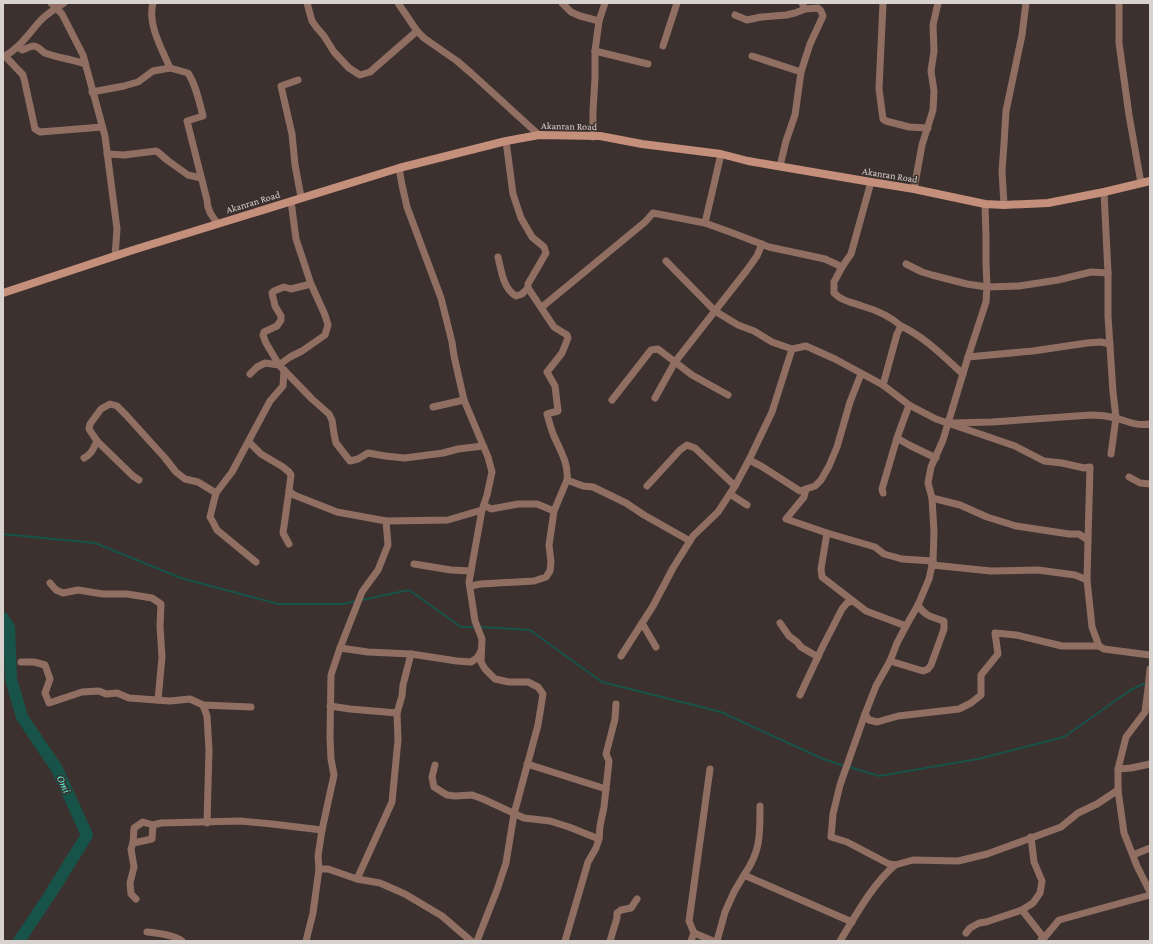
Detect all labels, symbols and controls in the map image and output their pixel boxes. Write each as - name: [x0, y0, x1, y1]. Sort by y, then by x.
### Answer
- street label: Akanran Road: [541, 120, 598, 132]
- street label: Akanran Road: [862, 165, 919, 185]
- street label: Akanran Road: [225, 188, 282, 215]
- water label: Omi: [55, 773, 73, 795]

